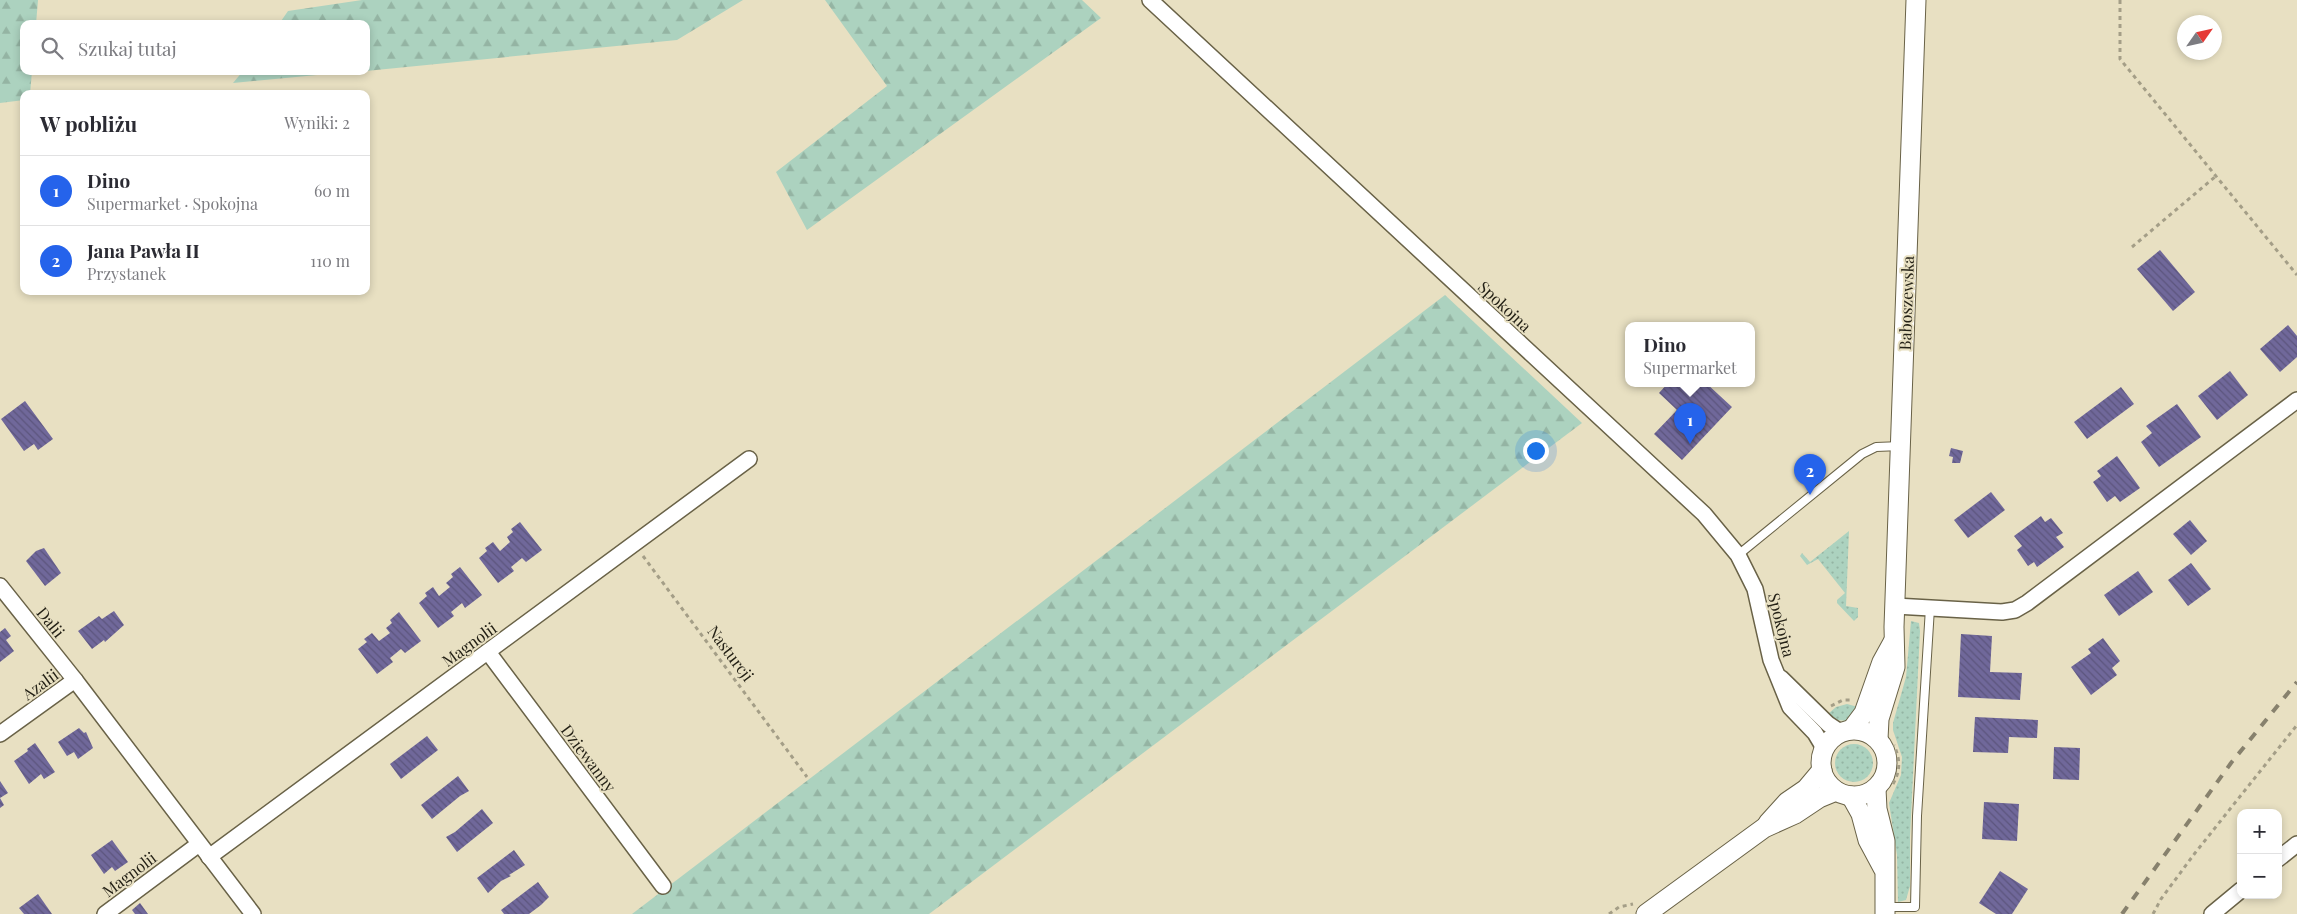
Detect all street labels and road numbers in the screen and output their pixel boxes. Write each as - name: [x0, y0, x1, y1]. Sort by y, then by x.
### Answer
- street label: Baboszewska: [1894, 255, 1918, 351]
- street label: Spokojna: [1474, 276, 1536, 336]
- street label: Spokojna: [1764, 591, 1800, 659]
- street label: Dalii: [32, 602, 70, 642]
- street label: Magnolii: [438, 617, 501, 671]
- street label: Nasturcji: [703, 621, 759, 685]
- street label: Azalii: [17, 664, 62, 705]
- street label: Dziewanny: [557, 720, 621, 796]
- street label: Magnolii: [98, 847, 160, 901]

